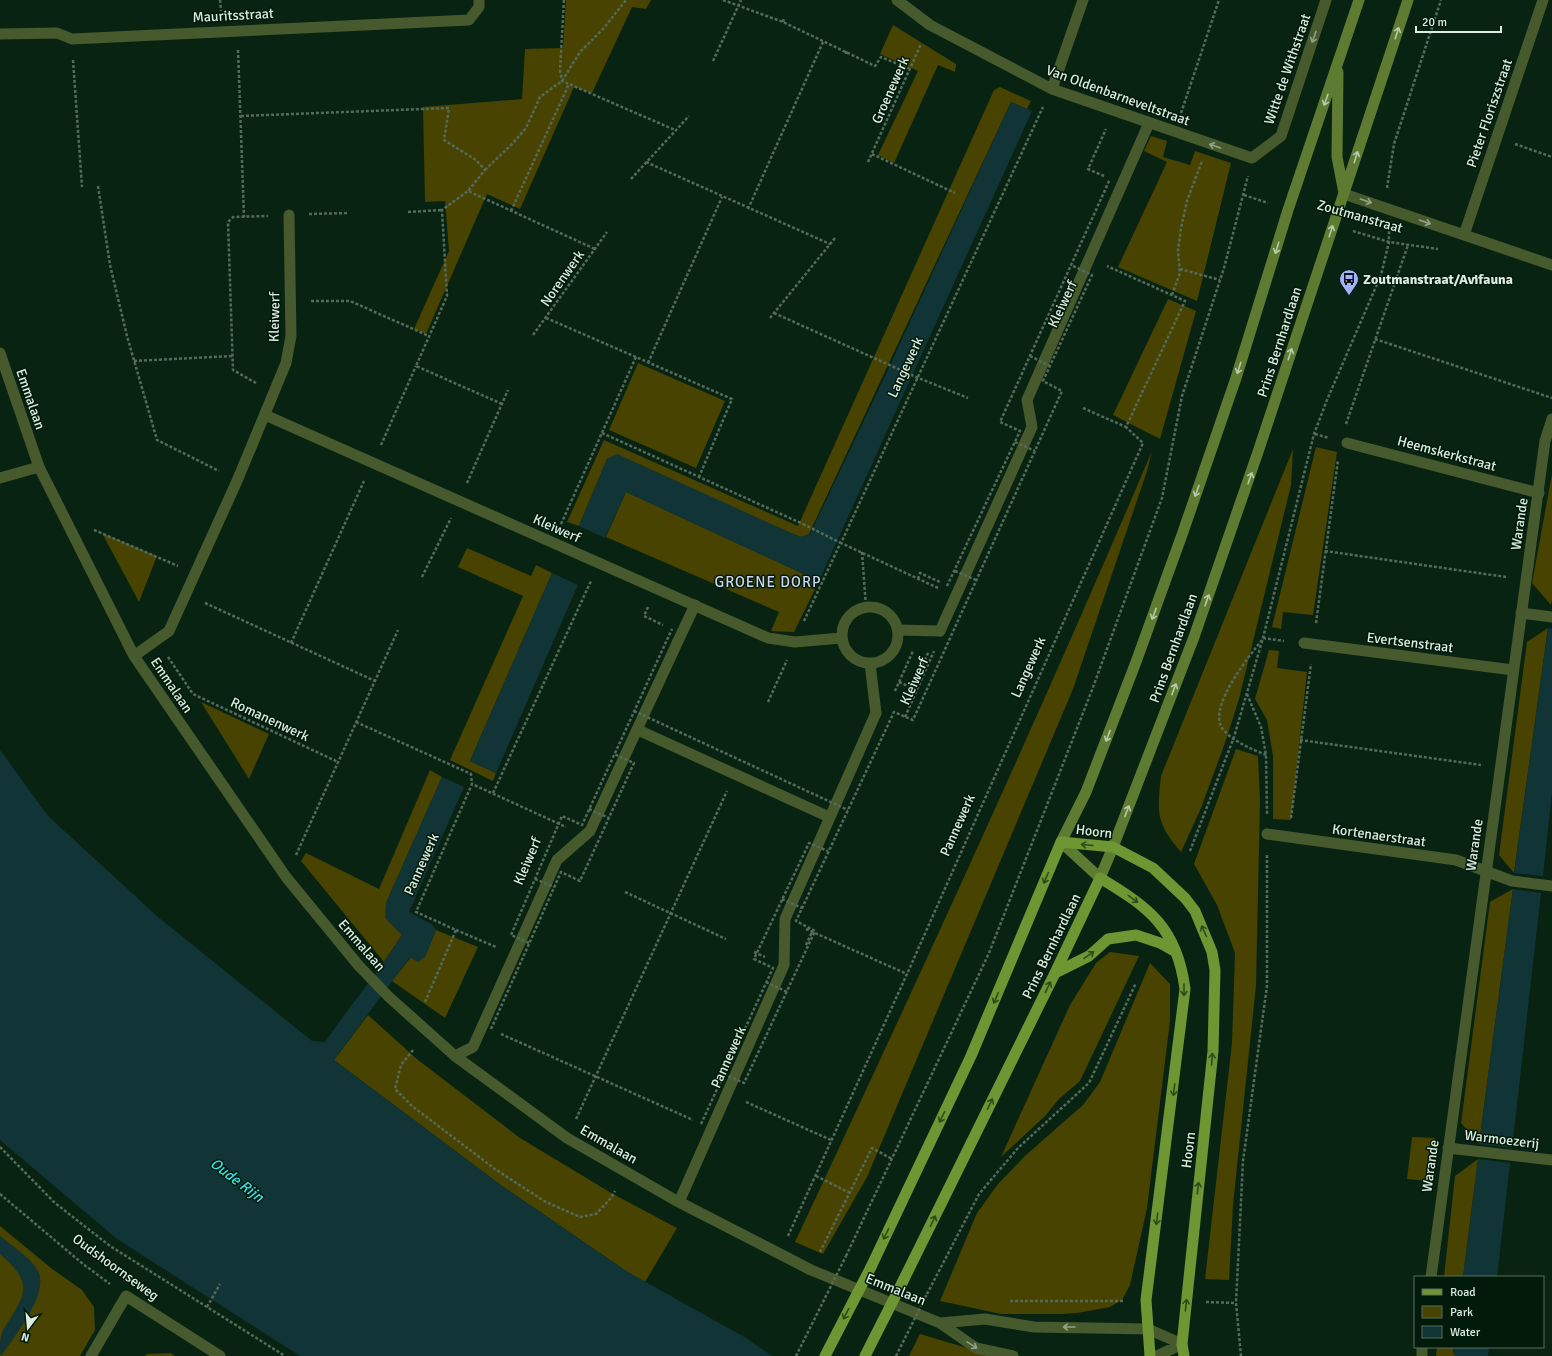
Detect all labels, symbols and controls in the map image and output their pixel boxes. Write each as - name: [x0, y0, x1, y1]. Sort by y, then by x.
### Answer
- street label: Mauritsstraat: [192, 5, 274, 26]
- scale bar: [1416, 8, 1501, 34]
- street label: Witte de Withstraat: [1261, 11, 1314, 127]
- text: 20 m: [1422, 15, 1447, 30]
- one-way arrow: [1394, 27, 1401, 40]
- one-way arrow: [1310, 30, 1317, 43]
- street label: Groenewerk: [868, 54, 913, 126]
- street label: Pieter Floriszstraat: [1463, 56, 1516, 170]
- street label: Van Oldenbarneveltstraat: [1044, 62, 1192, 129]
- one-way arrow: [1321, 93, 1329, 105]
- one-way arrow: [1209, 141, 1221, 149]
- one-way arrow: [1353, 151, 1361, 163]
- street label: Zoutmanstraat: [1315, 196, 1405, 237]
- one-way arrow: [1360, 198, 1372, 206]
- one-way arrow: [1419, 219, 1432, 226]
- one-way arrow: [1328, 224, 1335, 237]
- one-way arrow: [1272, 241, 1280, 253]
- street label: Norenwerk: [537, 247, 588, 310]
- bus stop icon: Zoutmanstraat/Avifauna: [1338, 268, 1360, 296]
- place label: Zoutmanstraat/Avifauna: [1363, 271, 1513, 288]
- street label: Kleiwerf: [1044, 277, 1081, 331]
- street label: Prins Bernhardlaan: [1254, 285, 1305, 400]
- street label: Kleiwerf: [266, 290, 283, 342]
- street label: Langewerk: [884, 334, 927, 400]
- one-way arrow: [1287, 349, 1295, 361]
- one-way arrow: [1235, 362, 1242, 375]
- street label: Emmalaan: [12, 366, 49, 432]
- street label: Heemskerkstraat: [1396, 432, 1498, 475]
- one-way arrow: [1246, 472, 1254, 484]
- one-way arrow: [1193, 485, 1200, 498]
- street label: Warande: [1507, 497, 1532, 551]
- street label: Kleiwerf: [530, 510, 584, 547]
- district label: GROENE DORP: [715, 573, 821, 591]
- street label: Prins Bernhardlaan: [1146, 591, 1201, 705]
- one-way arrow: [1203, 595, 1211, 607]
- one-way arrow: [1149, 608, 1157, 620]
- street label: Evertsenstraat: [1366, 629, 1454, 656]
- street label: Langewerk: [1007, 634, 1049, 700]
- street label: Emmalaan: [147, 654, 196, 716]
- street label: Kleiwerf: [896, 654, 933, 708]
- one-way arrow: [1170, 684, 1178, 696]
- street label: Romanenwerk: [228, 694, 312, 745]
- one-way arrow: [1103, 729, 1111, 741]
- street label: Pannewerk: [936, 792, 979, 859]
- one-way arrow: [1124, 805, 1132, 817]
- street label: Warande: [1462, 818, 1487, 872]
- street label: Hoorn: [1075, 821, 1113, 842]
- street label: Kortenaerstraat: [1331, 821, 1427, 850]
- street label: Pannewerk: [400, 831, 443, 898]
- street label: Kleiwerf: [510, 834, 546, 888]
- one-way arrow: [1081, 841, 1094, 848]
- one-way arrow: [1042, 872, 1049, 884]
- street label: Prins Bernhardlaan: [1019, 891, 1084, 1002]
- one-way arrow: [1127, 895, 1138, 903]
- street label: Emmalaan: [334, 916, 389, 975]
- one-way arrow: [1200, 925, 1207, 937]
- one-way arrow: [1083, 951, 1094, 959]
- one-way arrow: [1045, 982, 1052, 994]
- one-way arrow: [1180, 983, 1188, 996]
- one-way arrow: [991, 992, 999, 1004]
- street label: Pannewerk: [707, 1024, 750, 1091]
- one-way arrow: [1209, 1053, 1216, 1066]
- one-way arrow: [1170, 1083, 1178, 1096]
- one-way arrow: [987, 1098, 994, 1110]
- one-way arrow: [938, 1110, 945, 1122]
- street label: Emmalaan: [577, 1121, 640, 1168]
- street label: Warmoezerij: [1464, 1126, 1540, 1153]
- street label: Hoorn: [1178, 1131, 1199, 1169]
- street label: Warande: [1418, 1139, 1443, 1193]
- water label: Oude Rijn: [207, 1154, 268, 1206]
- one-way arrow: [1194, 1182, 1202, 1195]
- one-way arrow: [1153, 1212, 1161, 1225]
- one-way arrow: [930, 1215, 937, 1227]
- one-way arrow: [882, 1228, 889, 1240]
- street label: Oudshoornseweg: [69, 1230, 162, 1304]
- street label: Emmalaan: [863, 1270, 928, 1309]
- legend: [1414, 1276, 1544, 1348]
- text: Road: [1450, 1285, 1476, 1300]
- one-way arrow: [1183, 1299, 1190, 1312]
- text: Park: [1450, 1305, 1473, 1320]
- one-way arrow: [842, 1307, 850, 1319]
- north arrow: [8, 1308, 48, 1348]
- one-way arrow: [1063, 1323, 1076, 1331]
- text: Water: [1450, 1325, 1481, 1340]
- text: N: [20, 1330, 31, 1344]
- one-way arrow: [966, 1341, 978, 1349]

